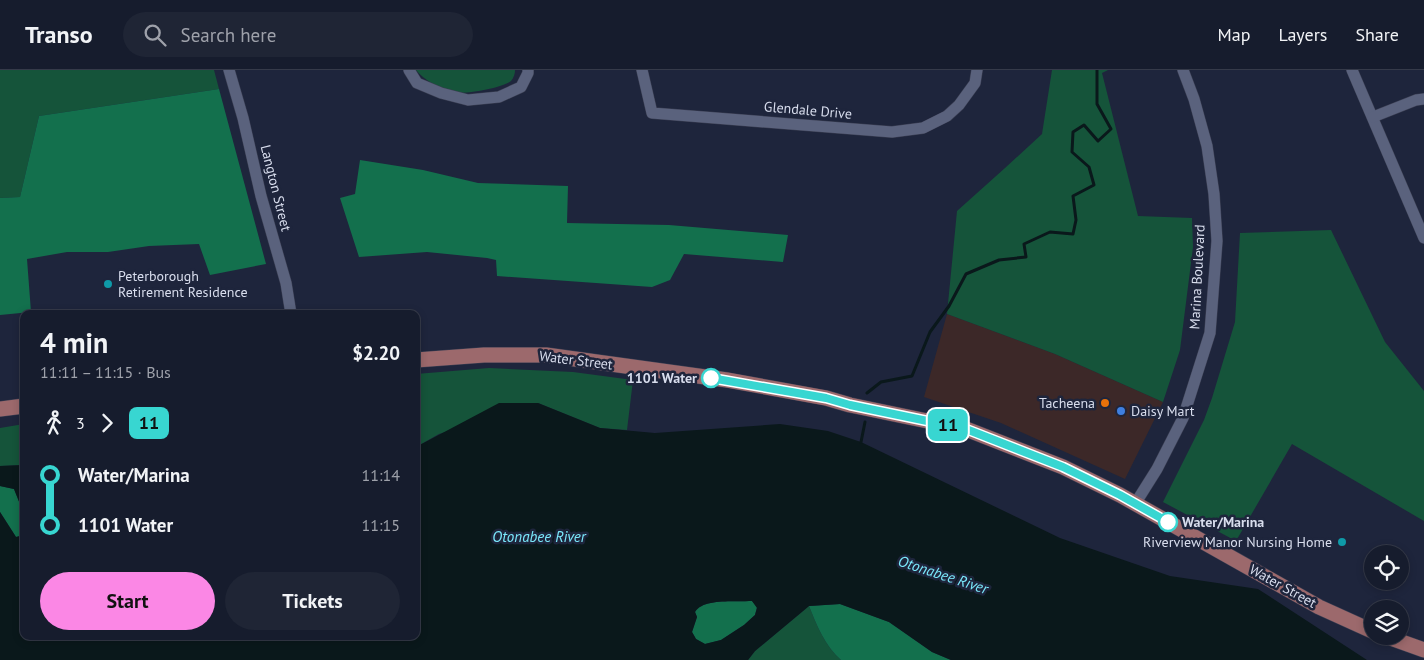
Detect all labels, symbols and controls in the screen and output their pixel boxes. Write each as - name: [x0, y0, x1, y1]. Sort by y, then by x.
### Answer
- search box: [123, 12, 473, 57]
- text: Transo: [25, 19, 93, 50]
- icon: search: [141, 21, 169, 49]
- text: Search here: [181, 23, 276, 47]
- text: Map: [1218, 23, 1250, 46]
- text: Layers: [1278, 23, 1327, 46]
- text: Share: [1355, 23, 1399, 46]
- street label: Glendale Drive: [763, 97, 853, 123]
- street label: Langton Street: [257, 143, 295, 233]
- street label: Marina Boulevard: [1185, 224, 1209, 330]
- place label: Peterborough Retirement Residence: [118, 267, 248, 301]
- marker: Peterborough Retirement Residence: [102, 278, 114, 290]
- text: 4 min: [40, 324, 108, 361]
- text: $2.20: [352, 341, 400, 365]
- street label: Water Street: [538, 347, 614, 373]
- text: 11:11 – 11:15 · Bus: [40, 362, 171, 382]
- marker: 1101 Water: [701, 368, 721, 388]
- place label: 1101 Water: [627, 369, 697, 387]
- place label: Tacheena: [1039, 394, 1095, 412]
- marker: Tacheena: [1099, 397, 1111, 409]
- place label: Daisy Mart: [1131, 402, 1195, 420]
- marker: Daisy Mart: [1115, 405, 1127, 417]
- icon: walk: [40, 409, 68, 437]
- icon: forward: [93, 409, 121, 437]
- line badge: 11: [926, 409, 970, 441]
- text: 11: [139, 411, 159, 434]
- text: 3: [76, 413, 85, 433]
- text: 11: [938, 413, 958, 436]
- text: Water/Marina: [78, 463, 190, 487]
- text: 11:14: [362, 465, 400, 485]
- marker: Water/Marina: [1158, 512, 1178, 532]
- text: 1101 Water: [78, 513, 173, 537]
- place label: Water/Marina: [1182, 513, 1264, 531]
- text: 11:15: [362, 515, 400, 535]
- water label: Otonabee River: [492, 527, 587, 546]
- place label: Riverview Manor Nursing Home: [1143, 533, 1332, 551]
- marker: Riverview Manor Nursing Home: [1336, 536, 1348, 548]
- map controls: [1364, 545, 1409, 645]
- button: locate: [1364, 545, 1409, 590]
- water label: Otonabee River: [896, 551, 991, 598]
- street label: Water Street: [1246, 560, 1320, 612]
- button: Start: [40, 572, 215, 630]
- button: Tickets: [225, 572, 400, 630]
- button: layers: [1364, 600, 1409, 645]

